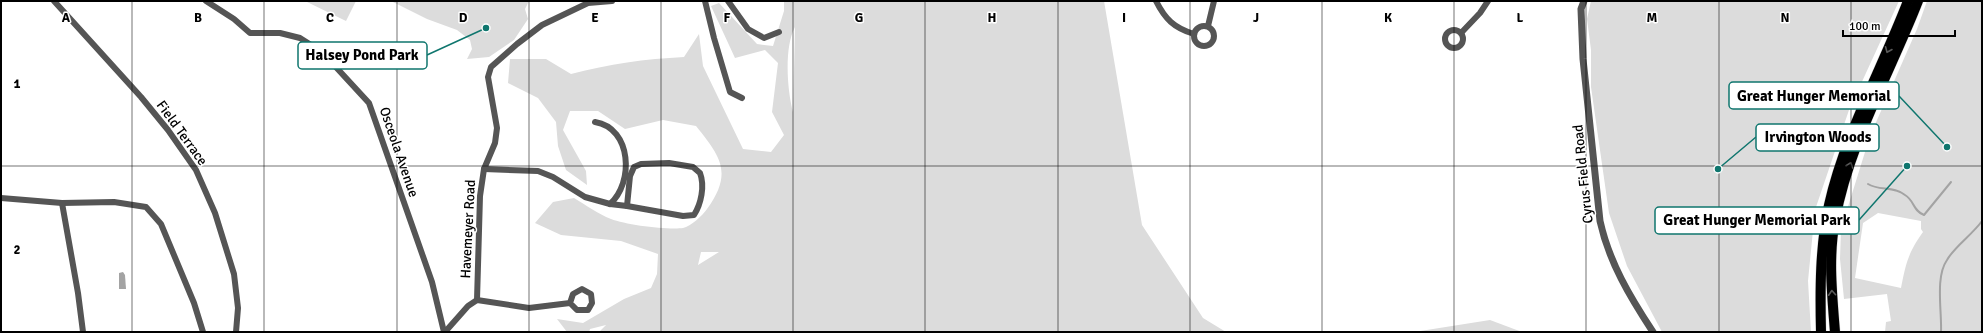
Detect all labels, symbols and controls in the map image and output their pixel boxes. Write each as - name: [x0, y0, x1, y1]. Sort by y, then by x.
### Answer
- text: A: [62, 10, 71, 26]
- text: B: [194, 10, 202, 26]
- text: C: [326, 10, 334, 26]
- text: D: [459, 10, 468, 26]
- text: E: [591, 10, 599, 26]
- text: F: [724, 10, 731, 26]
- text: G: [855, 10, 863, 26]
- text: H: [988, 10, 996, 26]
- text: I: [1122, 10, 1126, 26]
- text: J: [1253, 10, 1259, 26]
- text: K: [1384, 10, 1392, 26]
- text: L: [1517, 10, 1524, 26]
- text: M: [1647, 10, 1658, 26]
- text: N: [1780, 10, 1790, 26]
- scale bar: [1843, 12, 1955, 38]
- text: 100 m: [1849, 19, 1881, 34]
- callout: Halsey Pond Park: [298, 42, 427, 69]
- text: Halsey Pond Park: [305, 46, 419, 64]
- one-way arrow: [1885, 47, 1893, 54]
- text: 1: [13, 76, 21, 92]
- callout: Great Hunger Memorial: [1729, 82, 1899, 109]
- text: Great Hunger Memorial: [1737, 87, 1891, 105]
- street label: Field Terrace: [153, 97, 211, 169]
- street label: Osceola Avenue: [376, 105, 422, 199]
- street label: Cyrus Field Road: [1569, 124, 1597, 224]
- callout: Irvington Woods: [1756, 124, 1879, 151]
- text: Irvington Woods: [1764, 128, 1872, 146]
- one-way arrow: [1845, 162, 1853, 169]
- street label: Havemeyer Road: [457, 179, 479, 279]
- callout: Great Hunger Memorial Park: [1655, 207, 1859, 234]
- text: Great Hunger Memorial Park: [1663, 211, 1851, 229]
- text: 2: [13, 242, 21, 258]
- one-way arrow: [1827, 290, 1836, 296]

